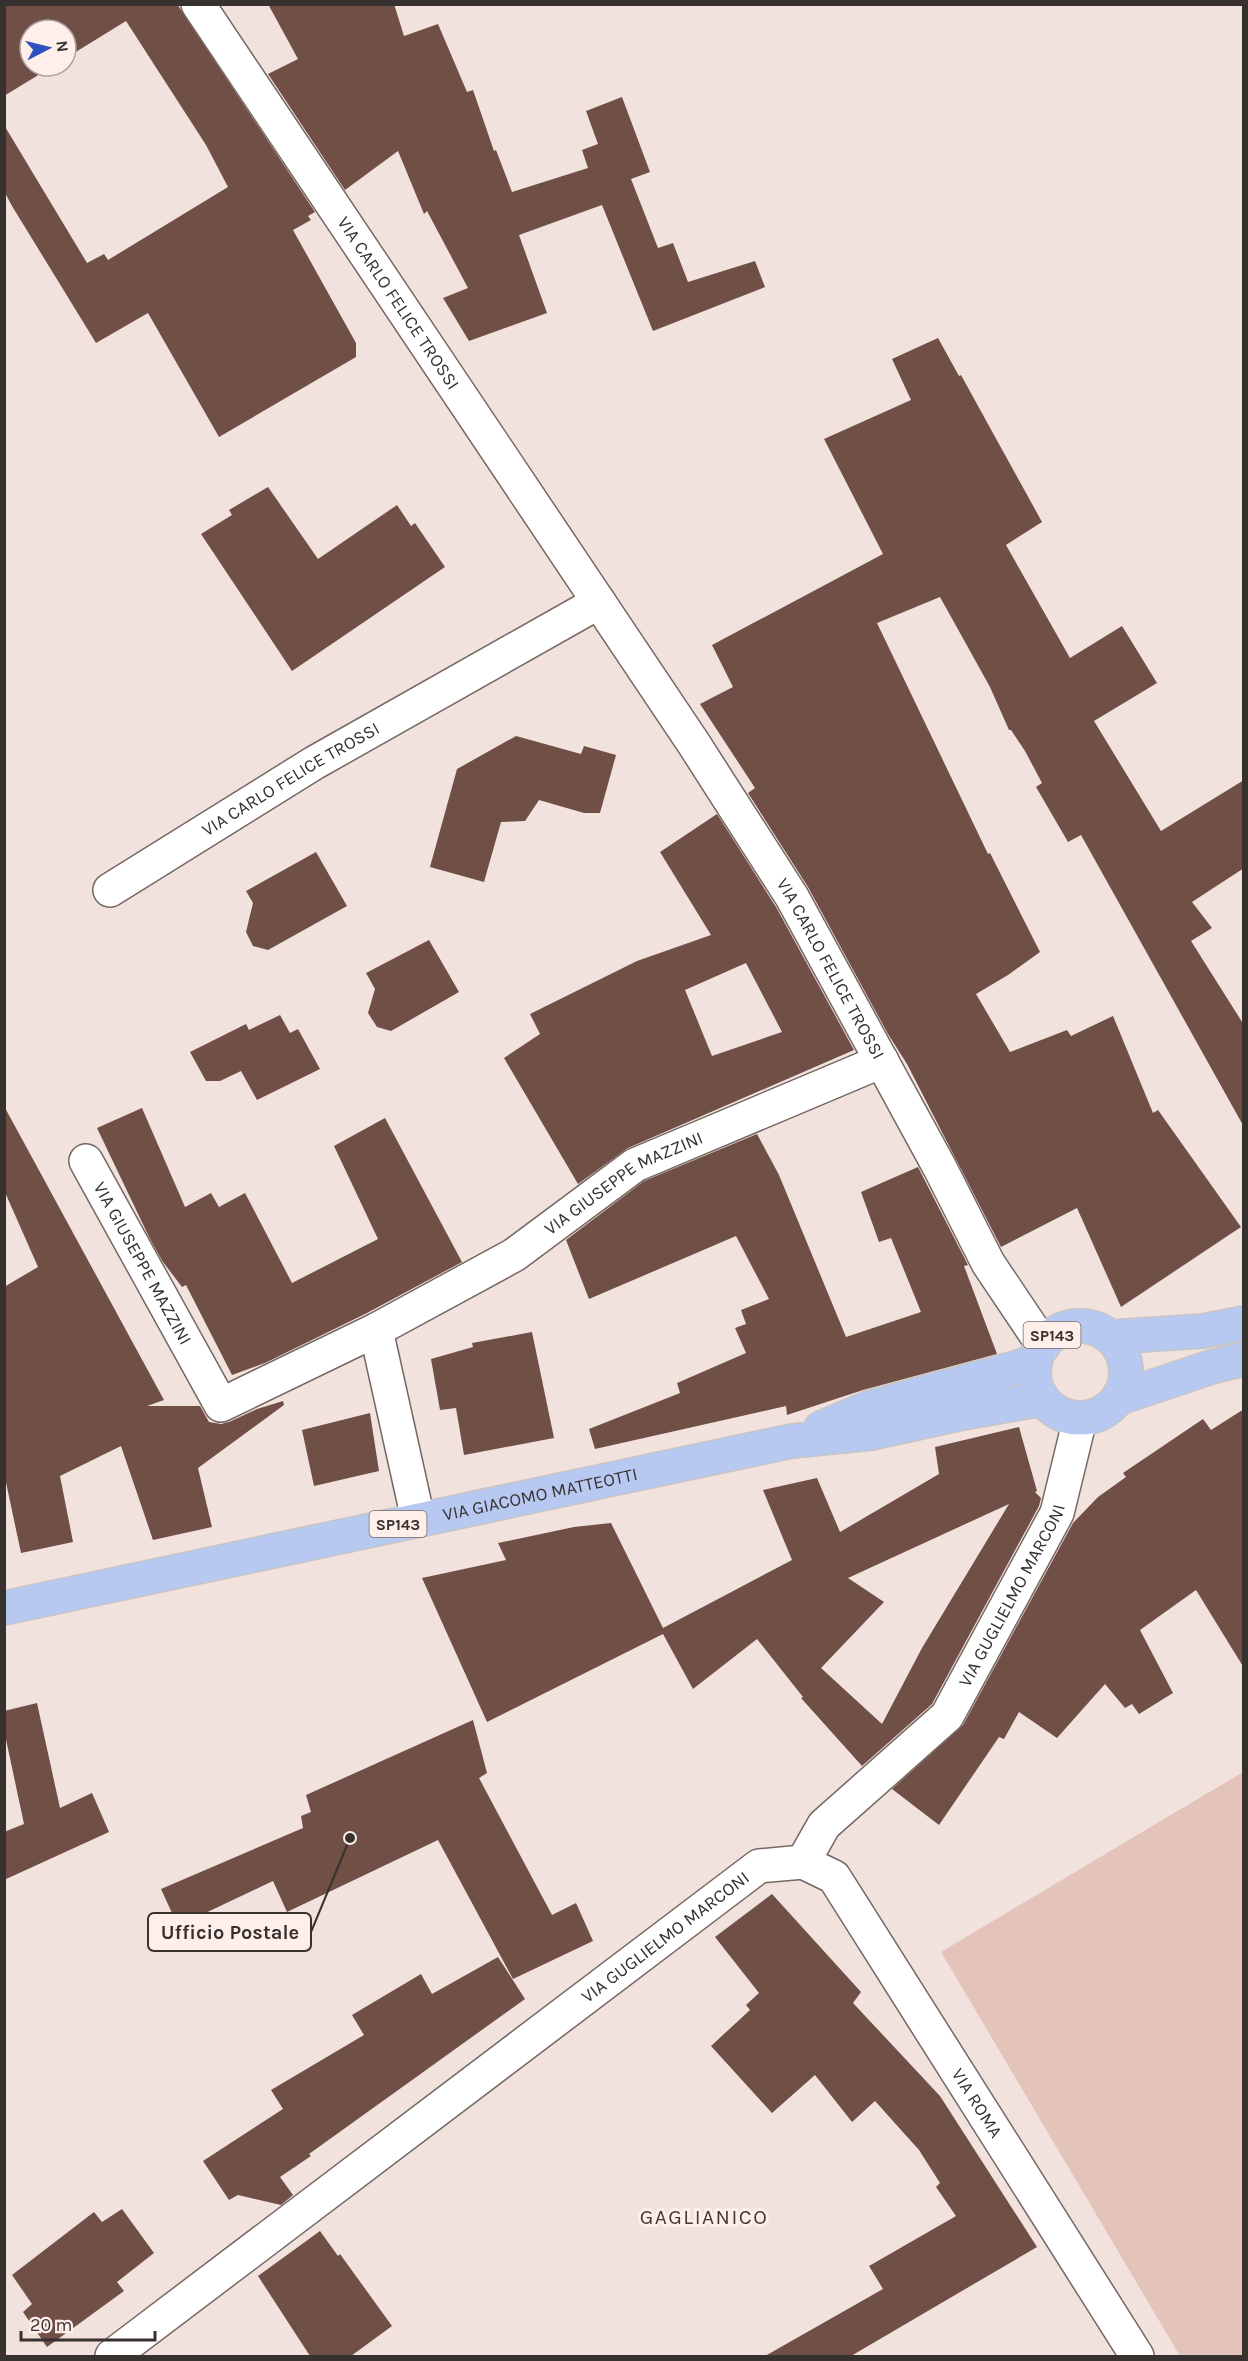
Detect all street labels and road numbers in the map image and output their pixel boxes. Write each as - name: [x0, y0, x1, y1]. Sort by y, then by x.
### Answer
- street label: VIA CARLO FELICE TROSSI: [333, 212, 464, 394]
- street label: VIA CARLO FELICE TROSSI: [198, 717, 383, 841]
- street label: VIA CARLO FELICE TROSSI: [772, 874, 889, 1063]
- street label: VIA GIUSEPPE MAZZINI: [540, 1127, 706, 1240]
- street label: VIA GIUSEPPE MAZZINI: [89, 1178, 197, 1349]
- road number: SP143: [1024, 1322, 1080, 1348]
- street label: VIA GIACOMO MATTEOTTI: [441, 1463, 639, 1526]
- street label: VIA GUGLIELMO MARCONI: [954, 1502, 1070, 1691]
- road number: SP143: [370, 1511, 426, 1537]
- street label: VIA GUGLIELMO MARCONI: [577, 1866, 753, 2008]
- street label: VIA ROMA: [947, 2064, 1007, 2142]

